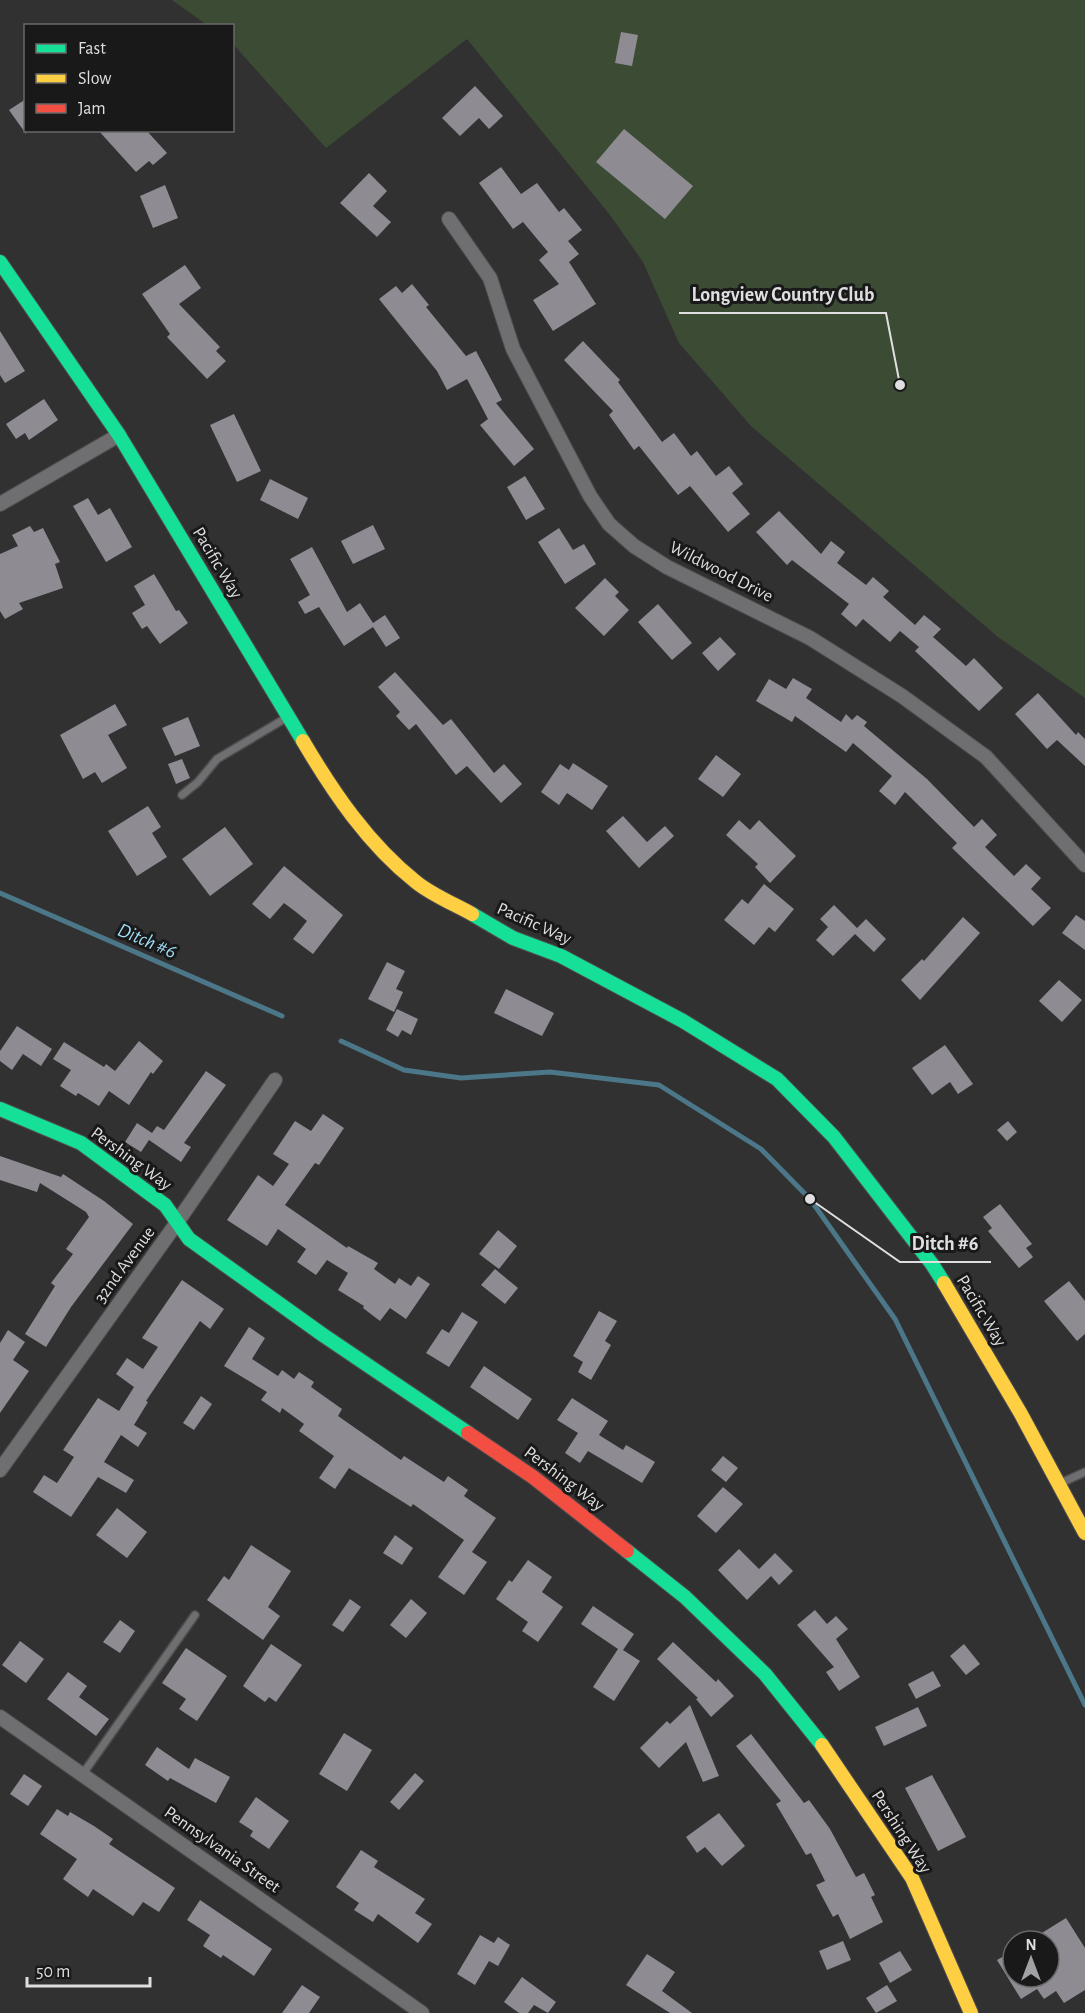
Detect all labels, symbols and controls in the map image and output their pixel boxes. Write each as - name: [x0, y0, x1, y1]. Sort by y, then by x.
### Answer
- legend: [24, 24, 234, 132]
- text: Fast: [78, 40, 106, 58]
- text: Slow: [78, 70, 111, 88]
- text: Jam: [78, 100, 106, 118]
- callout: Longview Country Club: [679, 275, 886, 313]
- text: Longview Country Club: [692, 285, 874, 305]
- street label: Pacific Way: [189, 524, 245, 602]
- street label: Wildwood Drive: [666, 538, 776, 606]
- street label: Pacific Way: [494, 900, 574, 948]
- water label: Ditch #6: [115, 920, 179, 962]
- street label: Pershing Way: [87, 1124, 175, 1194]
- street label: 32nd Avenue: [91, 1223, 159, 1307]
- callout: Ditch #6: [900, 1224, 991, 1262]
- text: Ditch #6: [912, 1234, 978, 1254]
- street label: Pacific Way: [953, 1272, 1009, 1350]
- street label: Pershing Way: [521, 1443, 608, 1515]
- street label: Pershing Way: [868, 1787, 935, 1877]
- street label: Pennsylvania Street: [161, 1803, 283, 1897]
- north arrow: [1001, 1929, 1061, 1989]
- text: N: [1025, 1937, 1037, 1953]
- scale bar: [27, 1950, 150, 1988]
- text: 50 m: [36, 1963, 70, 1981]

